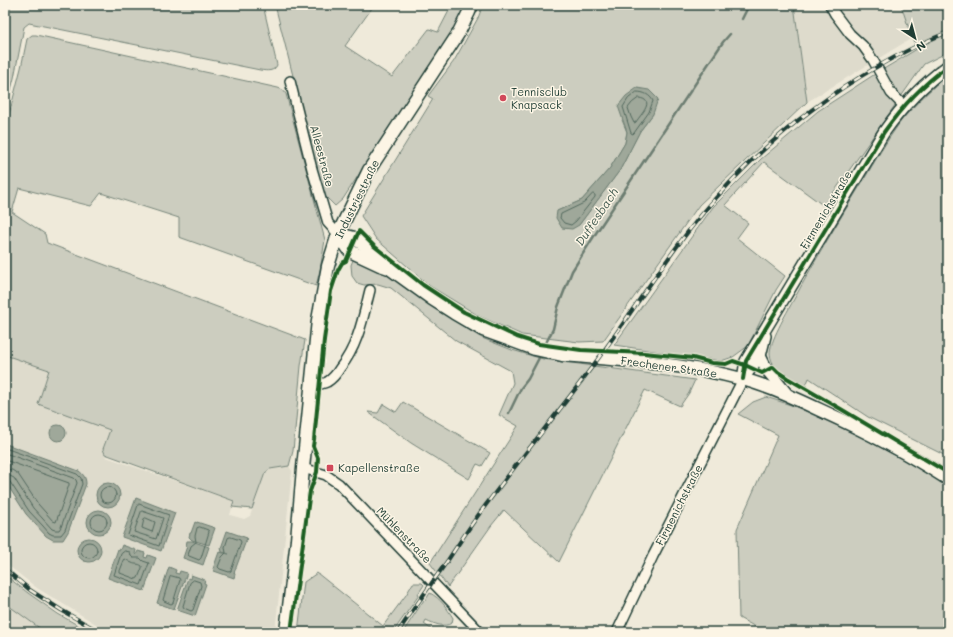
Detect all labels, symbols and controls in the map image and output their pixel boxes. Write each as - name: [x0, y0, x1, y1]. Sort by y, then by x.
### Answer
- north arrow: [895, 18, 935, 58]
- text: N: [913, 38, 929, 55]
- place label: Tennisclub Knapsack: [511, 84, 567, 112]
- marker: Tennisclub Knapsack: [498, 93, 508, 103]
- street label: Alleestraße: [307, 123, 338, 188]
- street label: Industriestraße: [331, 157, 382, 241]
- street label: Firmenichstraße: [796, 168, 855, 252]
- water label: Duffesbach: [571, 184, 621, 248]
- street label: Frechener Straße: [620, 352, 718, 381]
- place label: Kapellenstraße: [338, 460, 420, 475]
- street label: Firmenichstraße: [652, 462, 706, 548]
- marker: Kapellenstraße: [325, 463, 335, 473]
- street label: Mühlenstraße: [374, 503, 435, 566]

